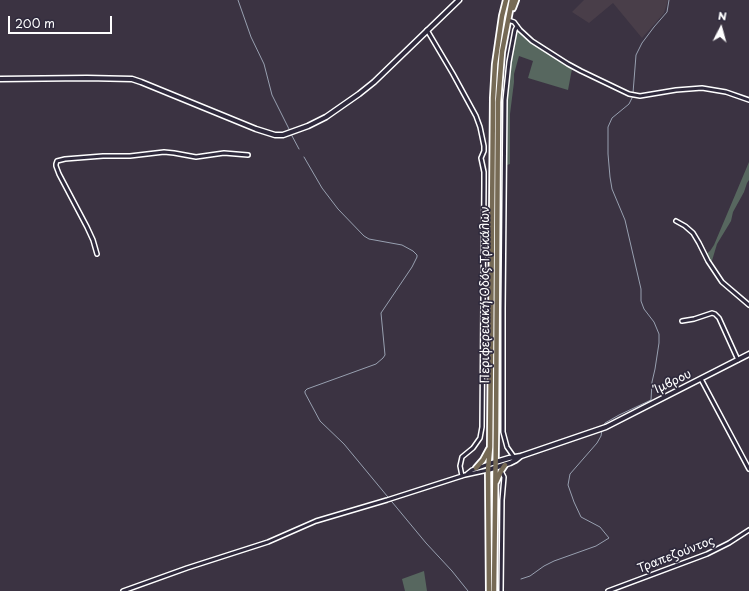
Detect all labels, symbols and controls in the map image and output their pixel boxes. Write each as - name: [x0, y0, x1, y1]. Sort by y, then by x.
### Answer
- text: N: [717, 7, 728, 24]
- scale bar: [10, 8, 114, 34]
- north arrow: [701, 8, 741, 48]
- text: 200 m: [15, 14, 55, 32]
- street label: Περιφερειακή Οδός Τρικάλων: [479, 206, 493, 384]
- street label: Ίμβρου: [652, 367, 694, 397]
- street label: Τραπεζούντος: [635, 534, 717, 576]

